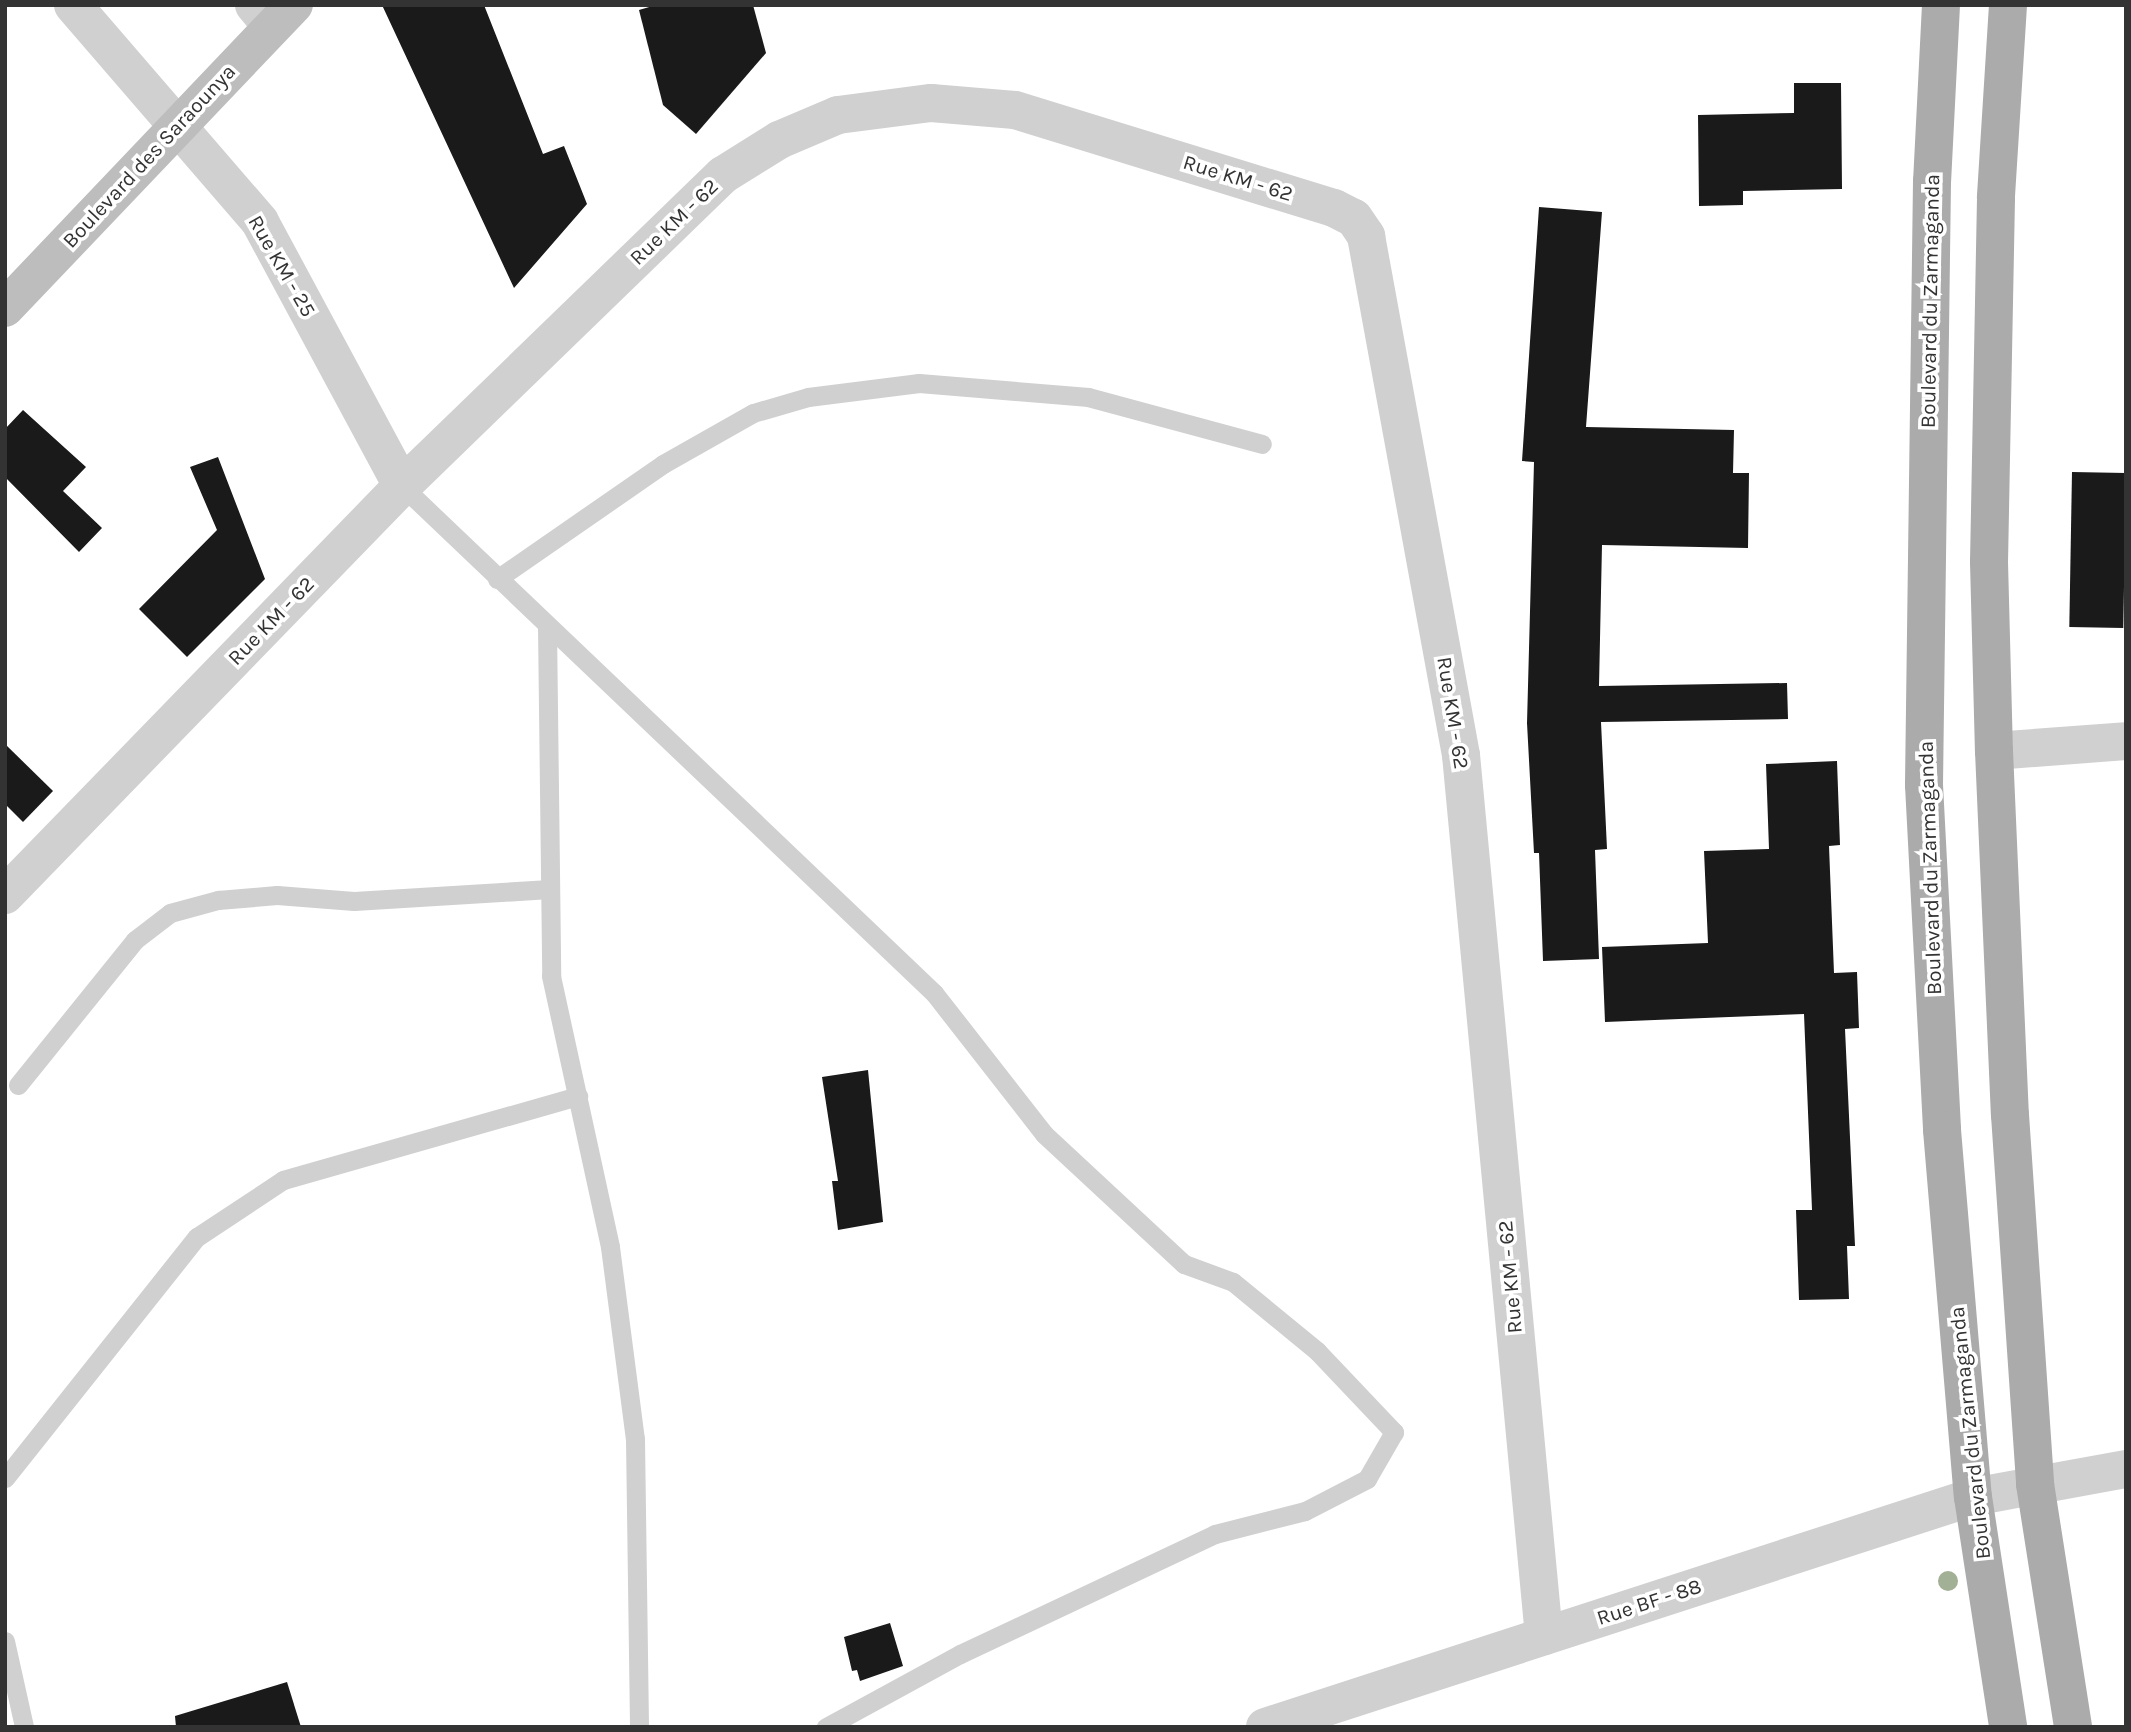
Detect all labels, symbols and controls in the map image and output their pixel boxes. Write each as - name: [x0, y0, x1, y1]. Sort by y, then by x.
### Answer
- street label: Boulevard des Saraounya: [57, 59, 241, 253]
- street label: Rue KM - 62: [1180, 149, 1296, 207]
- street label: Rue KM - 62: [624, 174, 724, 270]
- street label: Boulevard du Zarmaganda: [1915, 174, 1945, 428]
- street label: Rue KM - 25: [243, 211, 321, 321]
- street label: Rue KM - 62: [223, 571, 319, 671]
- street label: Rue KM - 62: [1432, 655, 1474, 771]
- street label: Boulevard du Zarmaganda: [1913, 741, 1947, 995]
- street label: Rue KM - 62: [1493, 1219, 1527, 1335]
- street label: Boulevard du Zarmaganda: [1944, 1305, 1996, 1561]
- street label: Rue BF - 88: [1594, 1573, 1704, 1631]

